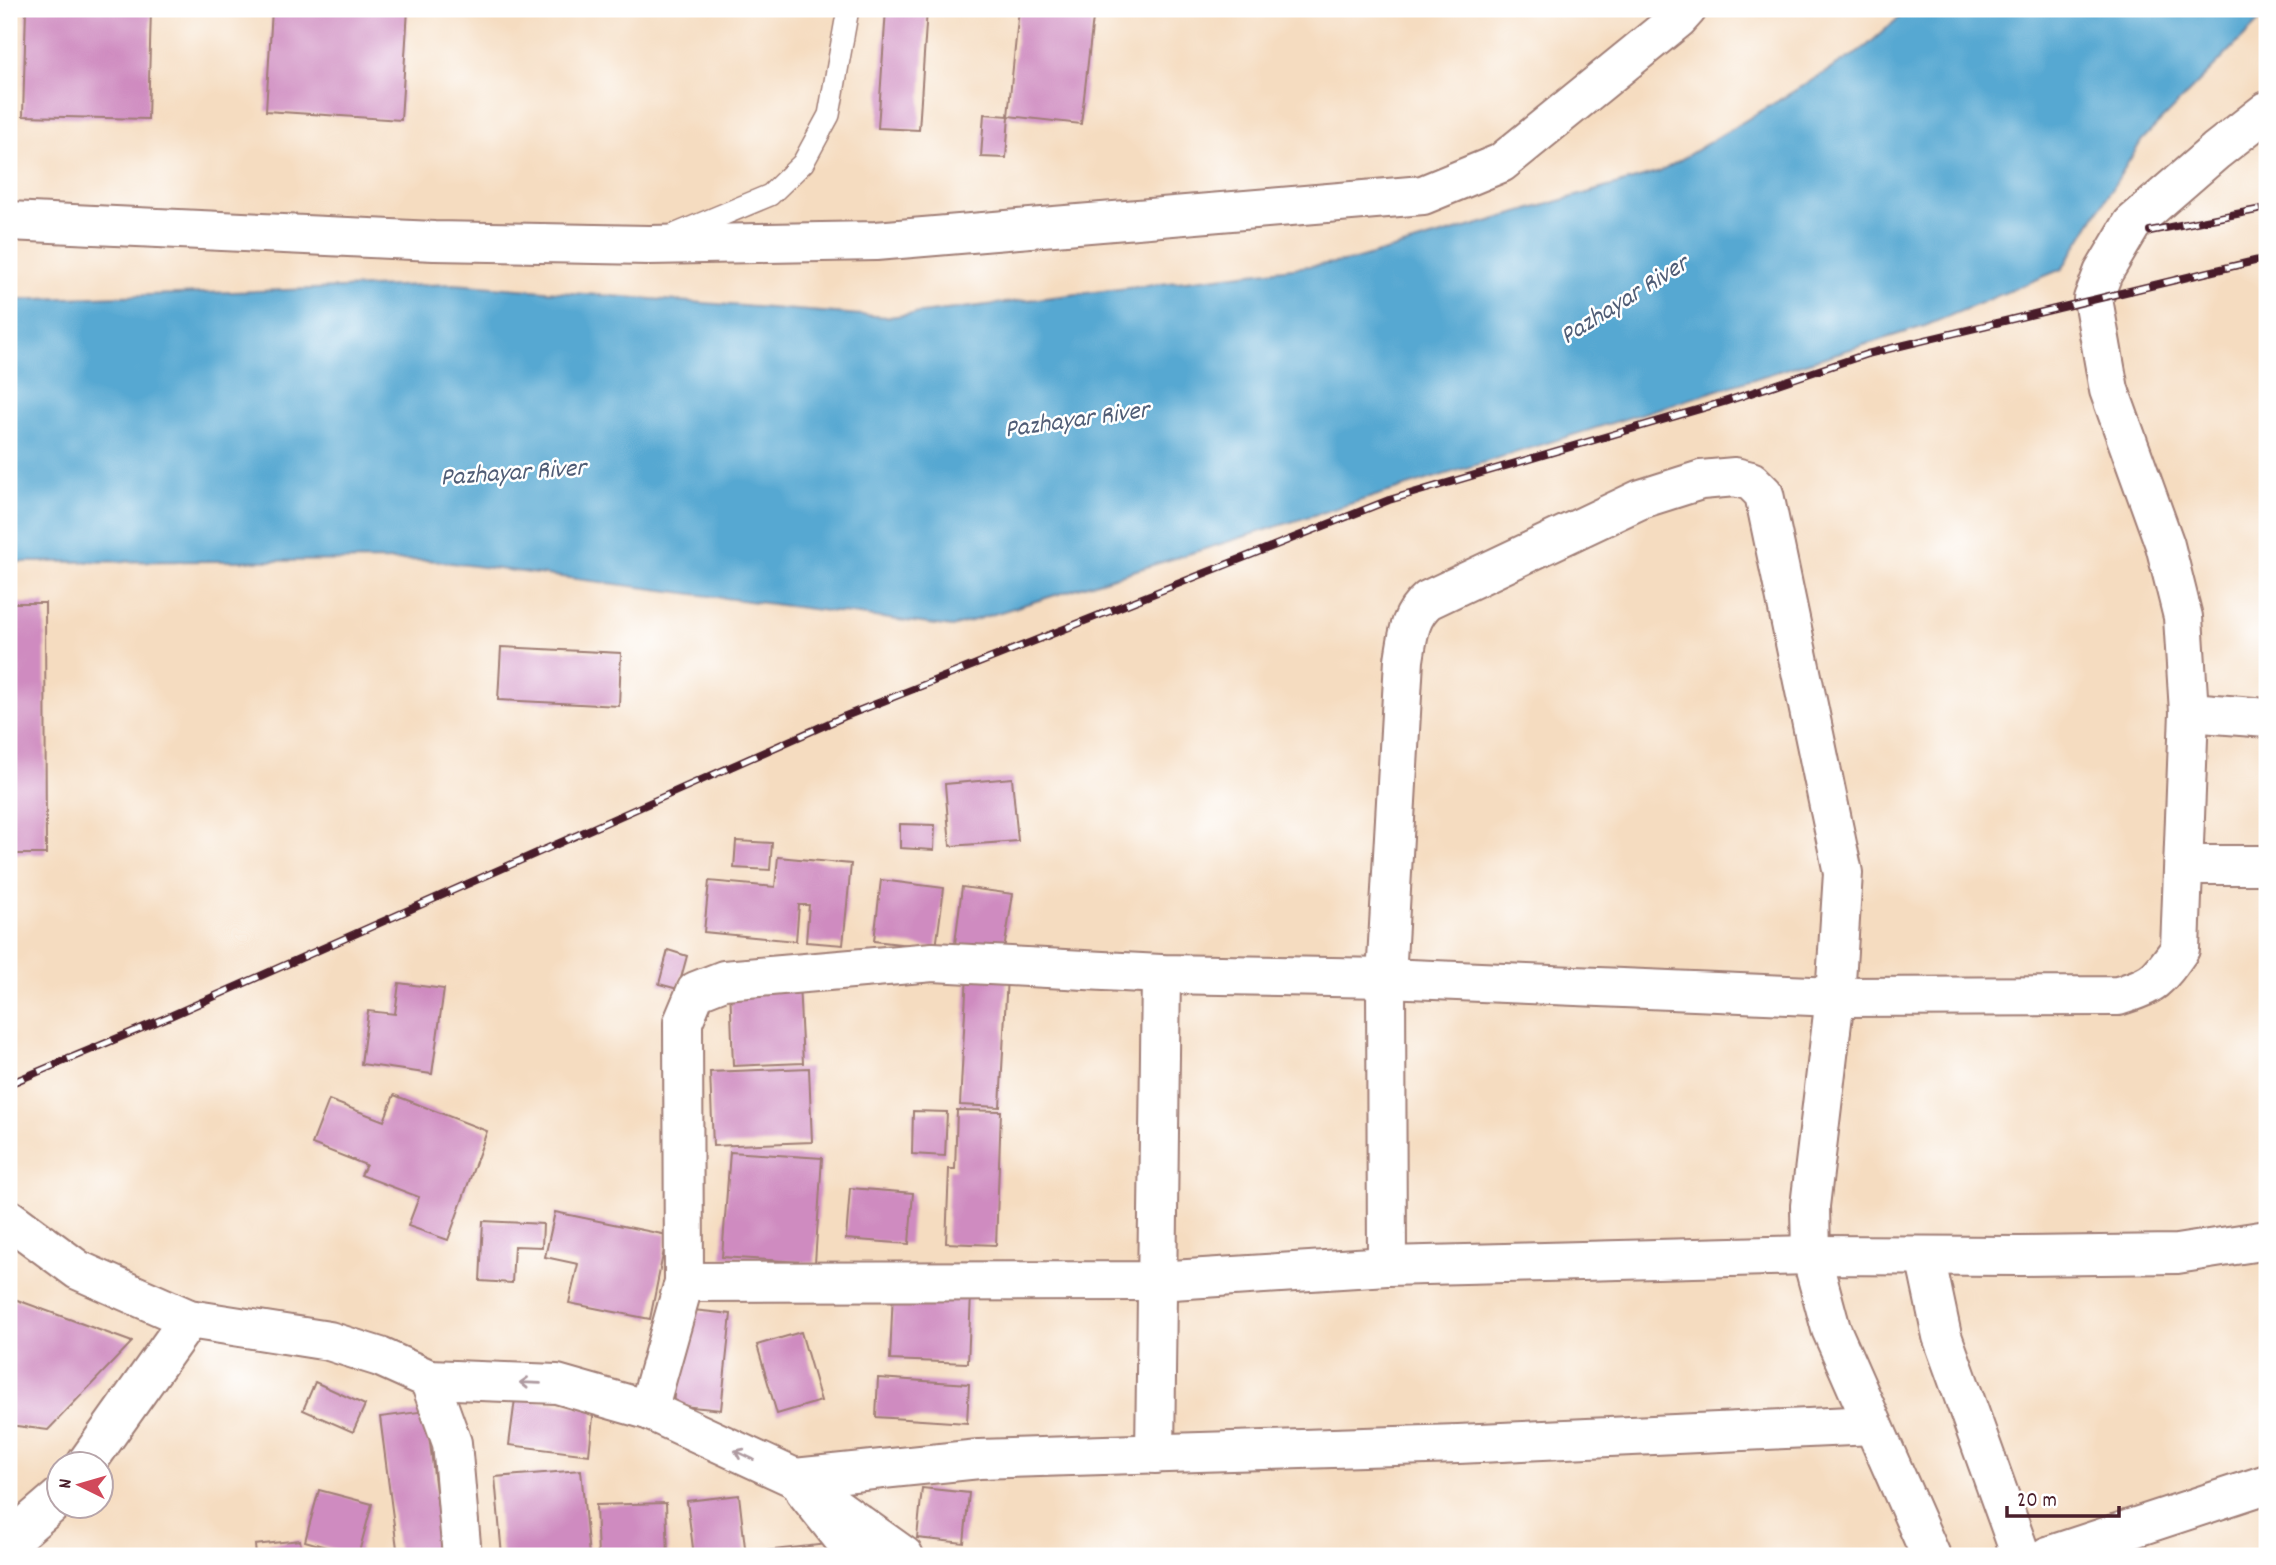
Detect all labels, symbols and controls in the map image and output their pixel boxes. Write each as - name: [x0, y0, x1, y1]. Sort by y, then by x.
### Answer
- water label: Pazhayar River: [1553, 245, 1699, 355]
- water label: Pazhayar River: [1002, 392, 1155, 449]
- water label: Pazhayar River: [439, 450, 590, 498]
- one-way arrow: [518, 1376, 541, 1389]
- one-way arrow: [733, 1447, 754, 1460]
- north arrow: [46, 1450, 116, 1520]
- scale bar: [2007, 1474, 2118, 1518]
- text: N: [53, 1478, 80, 1490]
- text: 20 m: [2017, 1487, 2057, 1517]

